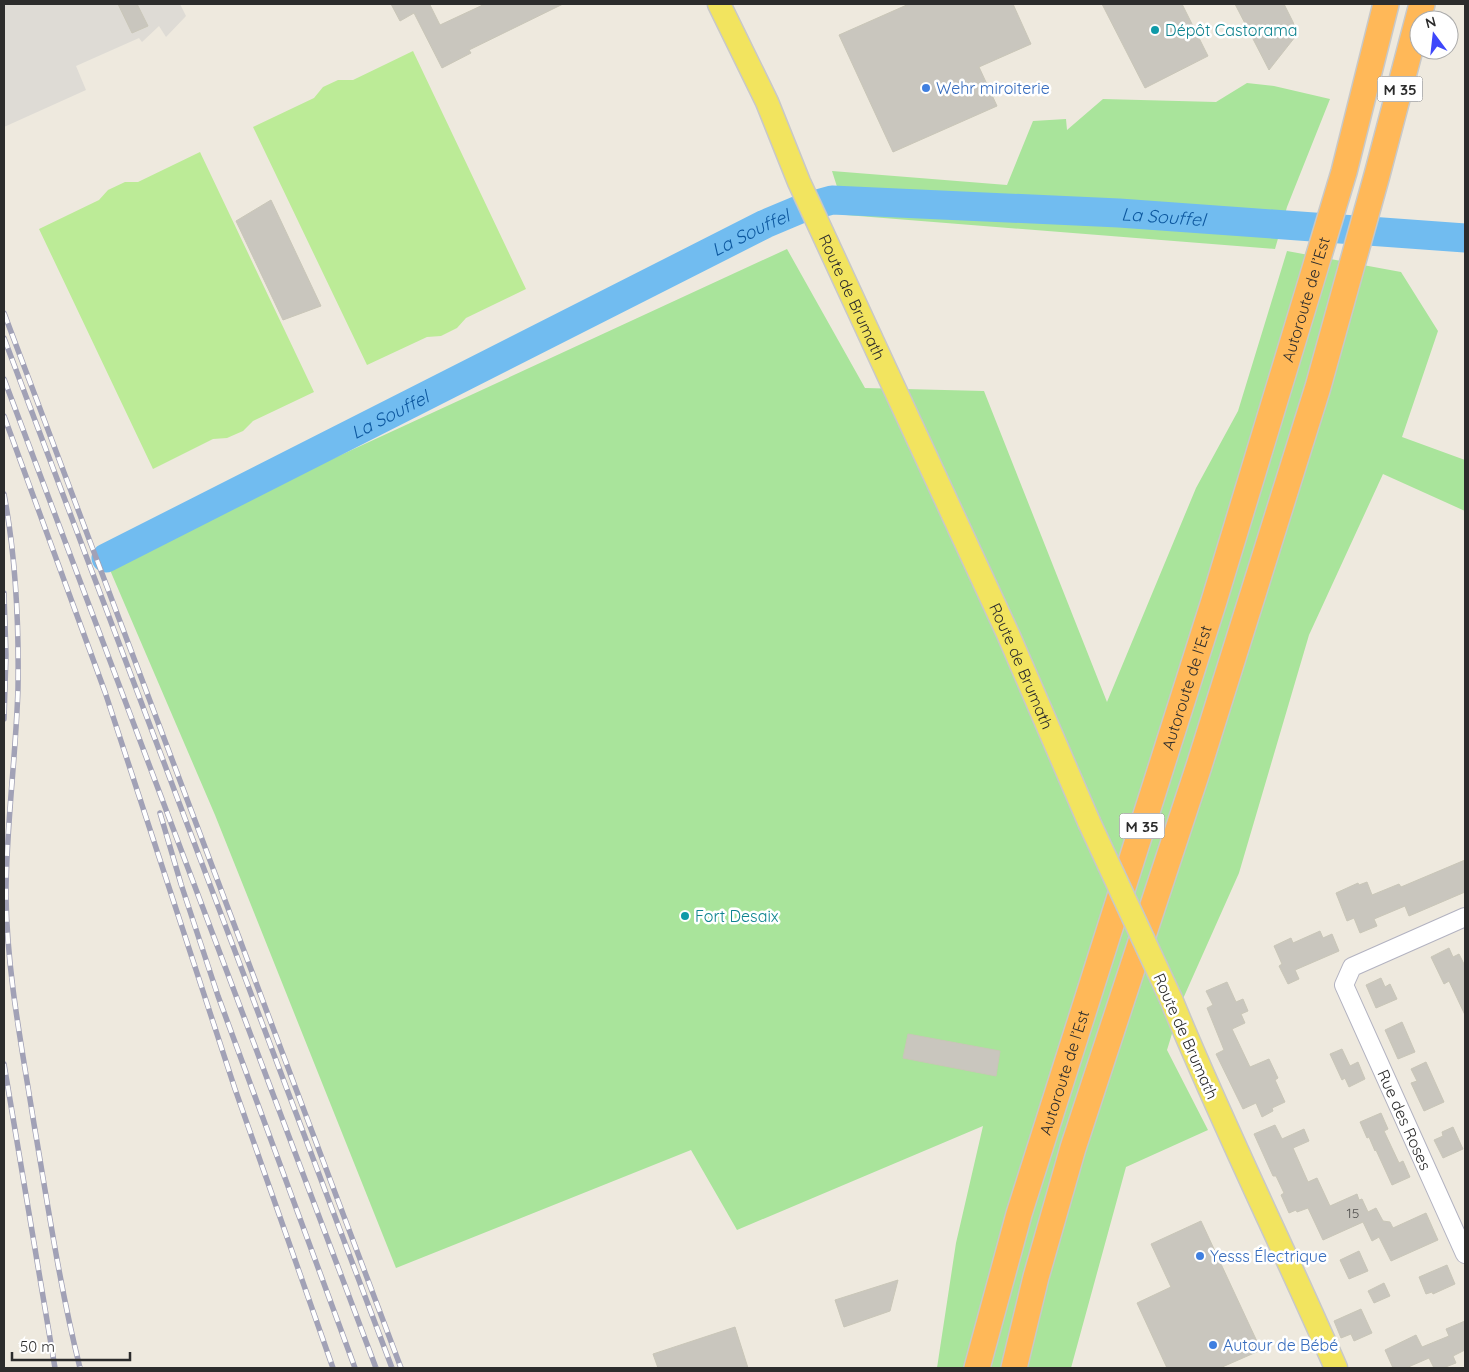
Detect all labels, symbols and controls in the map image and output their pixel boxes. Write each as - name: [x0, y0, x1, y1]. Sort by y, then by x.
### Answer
- north arrow: [1409, 10, 1459, 60]
- text: N: [1423, 12, 1438, 32]
- place label: Dépôt Castorama: [1165, 20, 1297, 40]
- marker: Dépôt Castorama: [1149, 24, 1161, 36]
- road number: M 35: [1378, 76, 1422, 102]
- place label: Wehr miroiterie: [936, 78, 1050, 98]
- marker: Wehr miroiterie: [920, 82, 932, 94]
- water label: La Souffel: [1121, 202, 1208, 231]
- water label: La Souffel: [707, 203, 794, 261]
- street label: Route de Brumath: [815, 231, 890, 363]
- street label: Autoroute de l’Est: [1277, 235, 1334, 364]
- water label: La Souffel: [347, 384, 434, 443]
- street label: Route de Brumath: [985, 600, 1058, 732]
- street label: Autoroute de l’Est: [1157, 623, 1216, 752]
- road number: M 35: [1120, 814, 1164, 838]
- place label: Fort Desaix: [695, 906, 779, 926]
- marker: Fort Desaix: [679, 910, 691, 922]
- street label: Route de Brumath: [1149, 970, 1223, 1102]
- street label: Autoroute de l’Est: [1035, 1008, 1093, 1137]
- street label: Rue des Roses: [1373, 1066, 1436, 1173]
- house number: 15: [1347, 1204, 1359, 1222]
- place label: Yesss Électrique: [1210, 1246, 1327, 1266]
- marker: Yesss Électrique: [1194, 1250, 1206, 1262]
- scale bar: [12, 1330, 130, 1362]
- place label: Autour de Bébé: [1223, 1335, 1338, 1355]
- text: 50 m: [20, 1337, 55, 1356]
- marker: Autour de Bébé: [1207, 1339, 1219, 1351]

